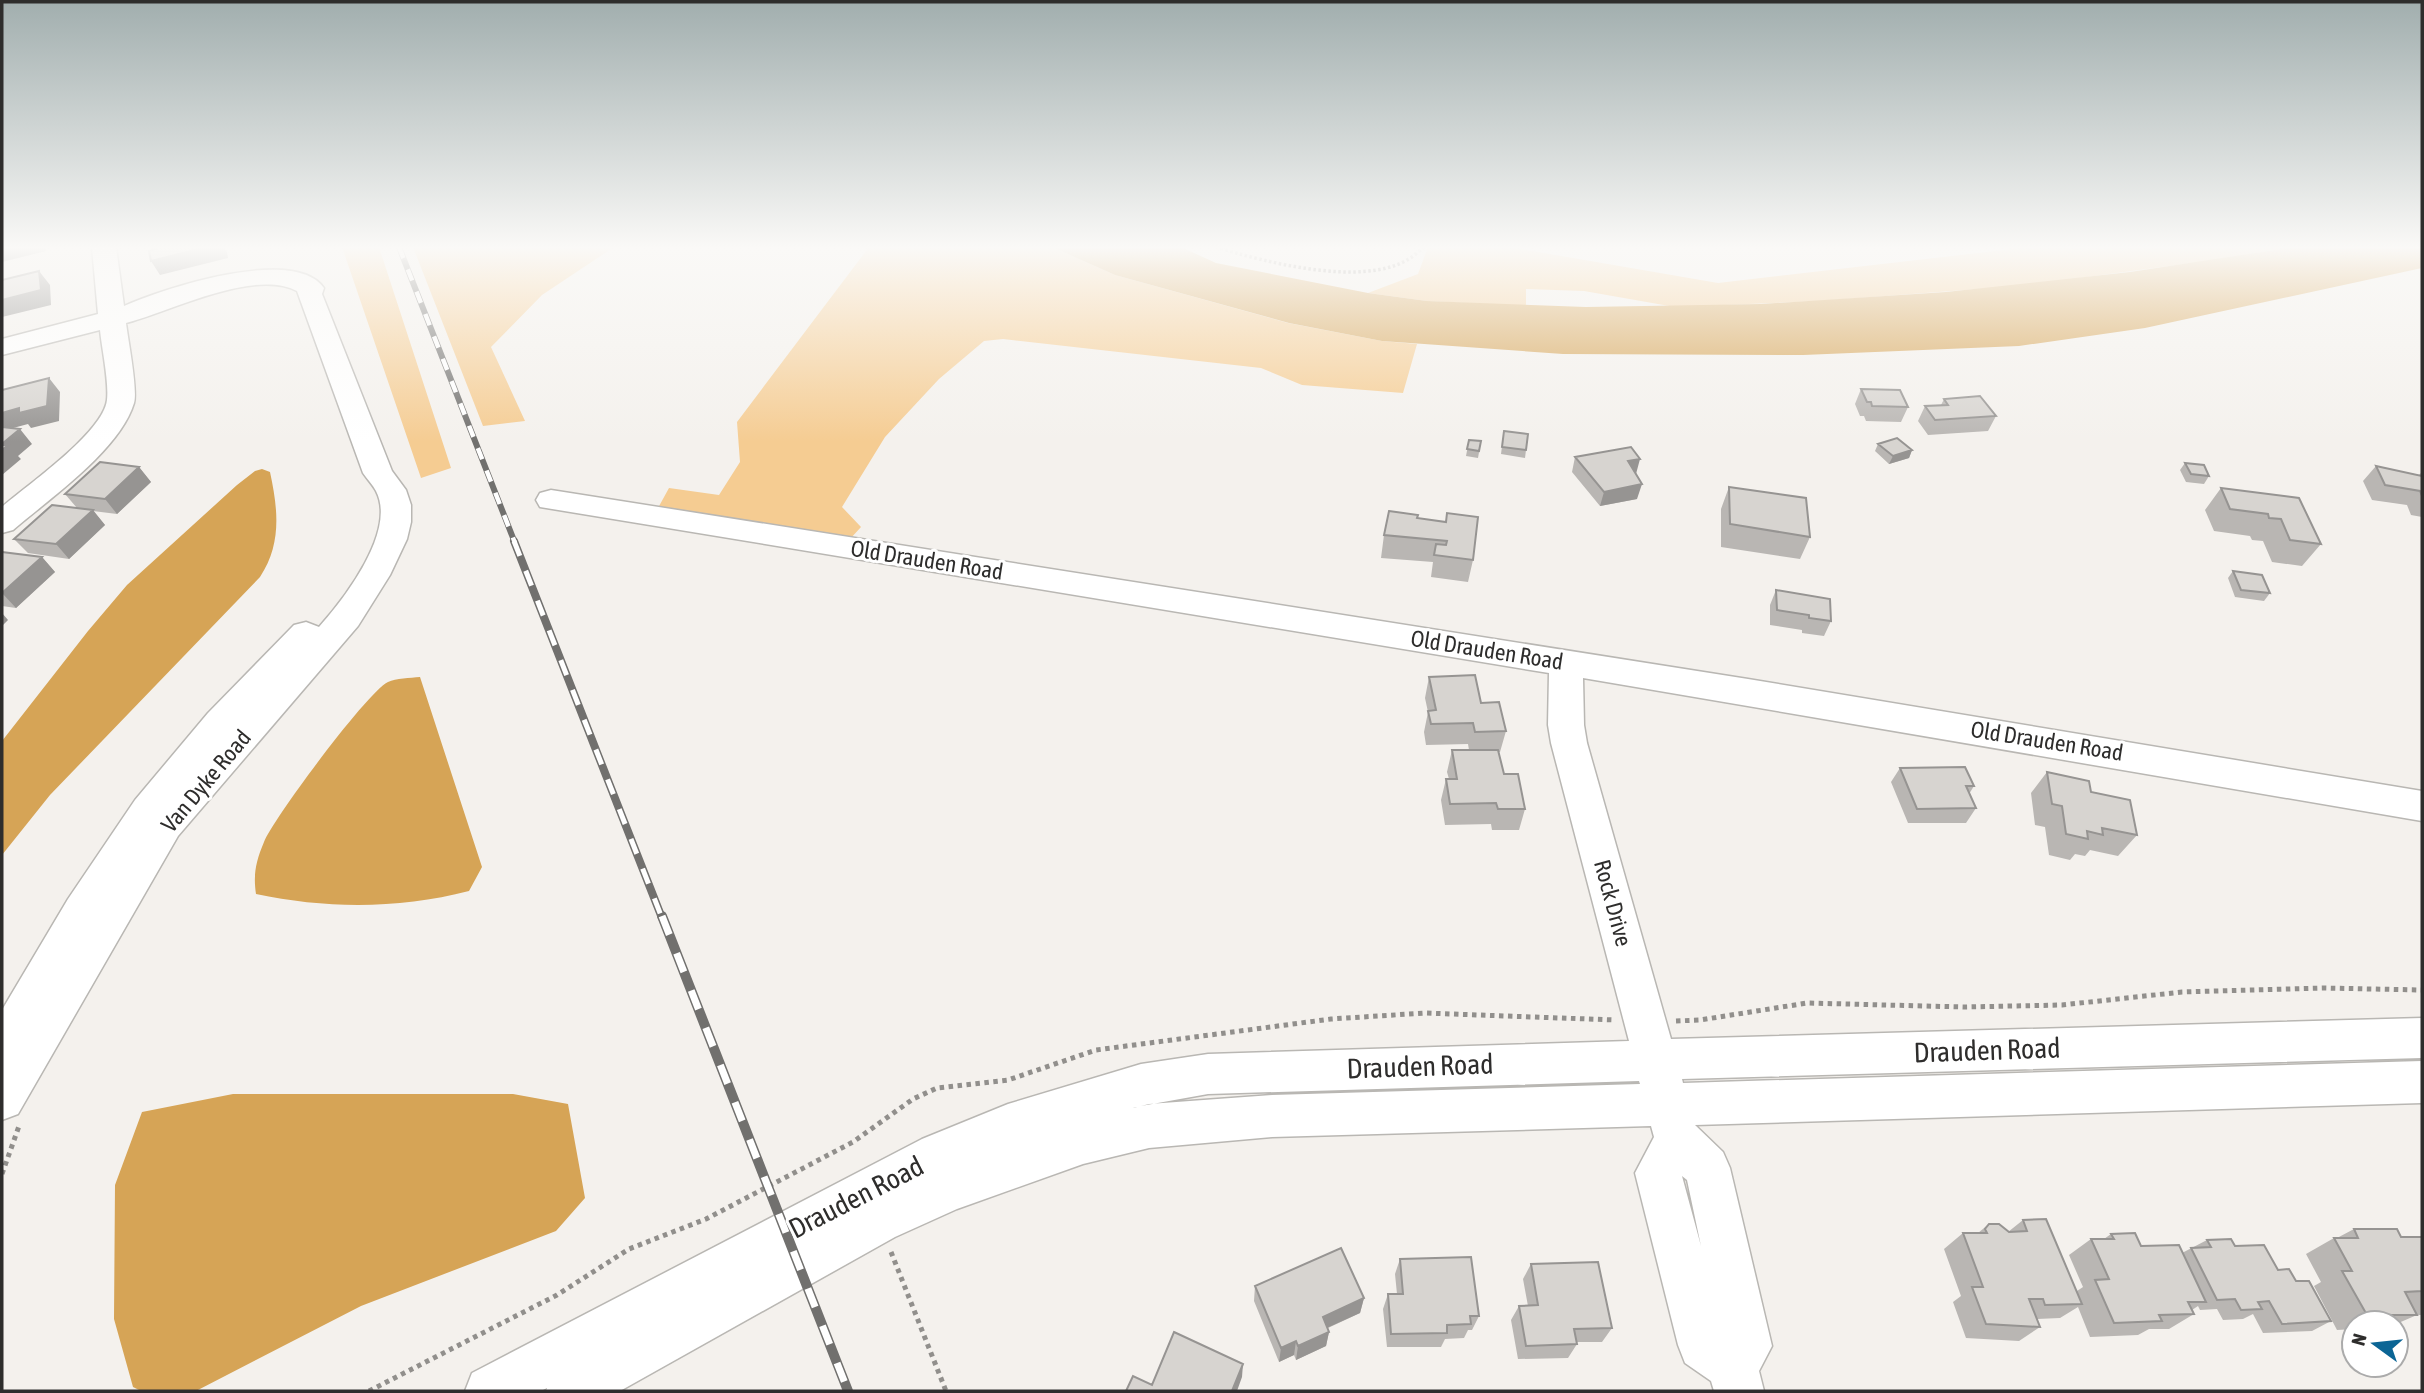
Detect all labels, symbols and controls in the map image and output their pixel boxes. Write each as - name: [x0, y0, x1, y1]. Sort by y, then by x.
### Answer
- street label: Old Drauden Road: [849, 535, 1005, 585]
- street label: Old Drauden Road: [1409, 625, 1565, 675]
- street label: Old Drauden Road: [1969, 716, 2125, 766]
- street label: Van Dyke Road: [156, 725, 256, 837]
- street label: Rock Drive: [1589, 857, 1637, 949]
- street label: Drauden Road: [1913, 1031, 2061, 1069]
- street label: Drauden Road: [1346, 1047, 1494, 1085]
- street label: Drauden Road: [783, 1149, 929, 1245]
- north arrow: [2340, 1309, 2410, 1379]
- text: N: [2347, 1331, 2371, 1348]

